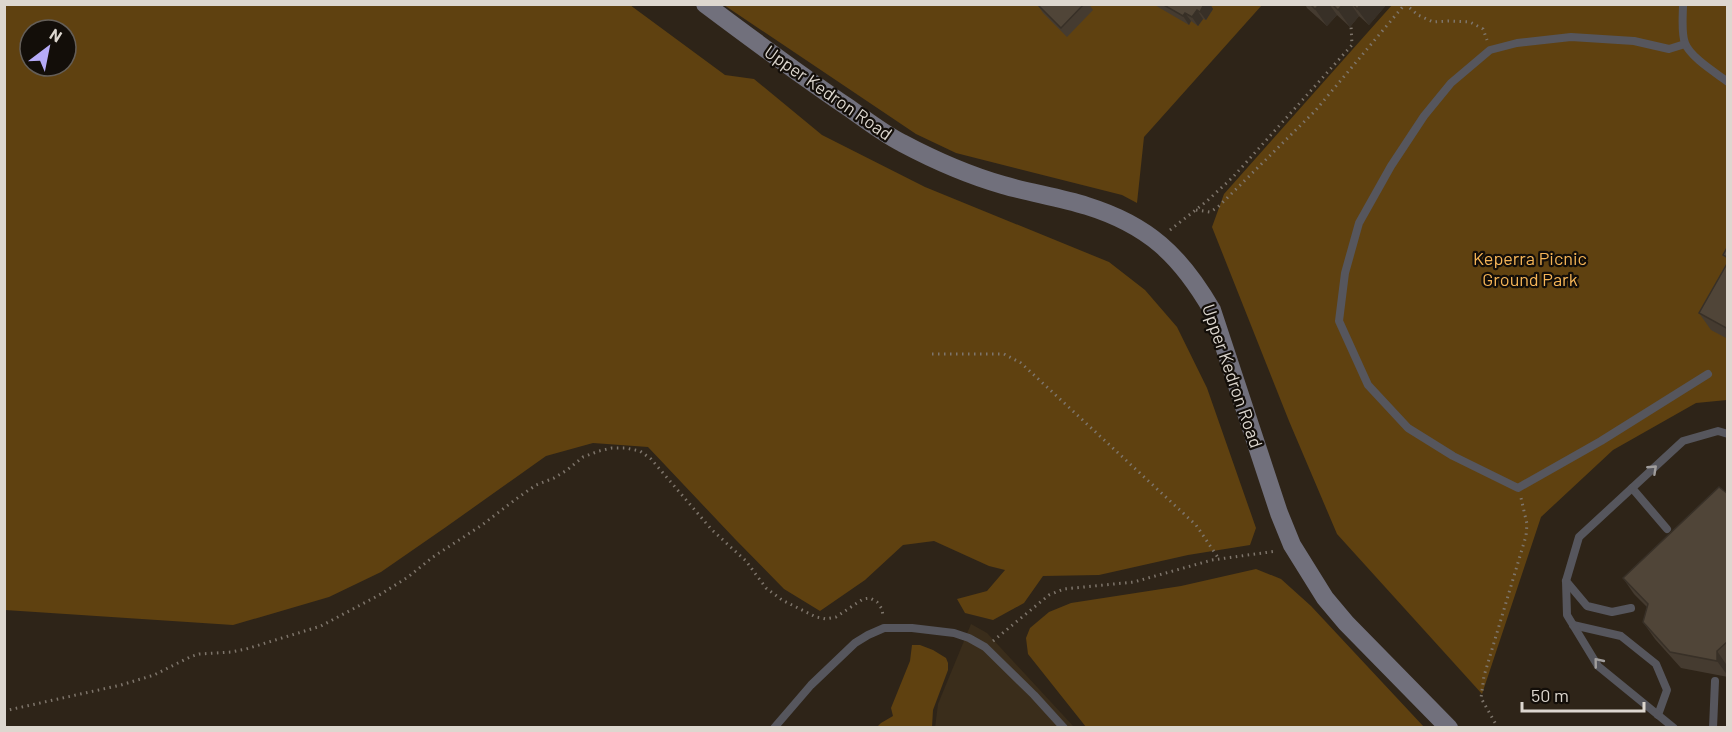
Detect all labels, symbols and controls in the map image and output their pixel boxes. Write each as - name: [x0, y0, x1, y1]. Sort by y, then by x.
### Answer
- north arrow: [18, 18, 78, 78]
- text: N: [47, 24, 66, 46]
- street label: Upper Kedron Road: [761, 40, 897, 144]
- park label: Keperra Picnic Ground Park: [1473, 247, 1587, 290]
- street label: Upper Kedron Road: [1198, 301, 1268, 450]
- one-way arrow: [1646, 465, 1657, 476]
- one-way arrow: [1594, 658, 1605, 669]
- scale bar: [1522, 675, 1644, 713]
- text: 50 m: [1531, 684, 1569, 706]

